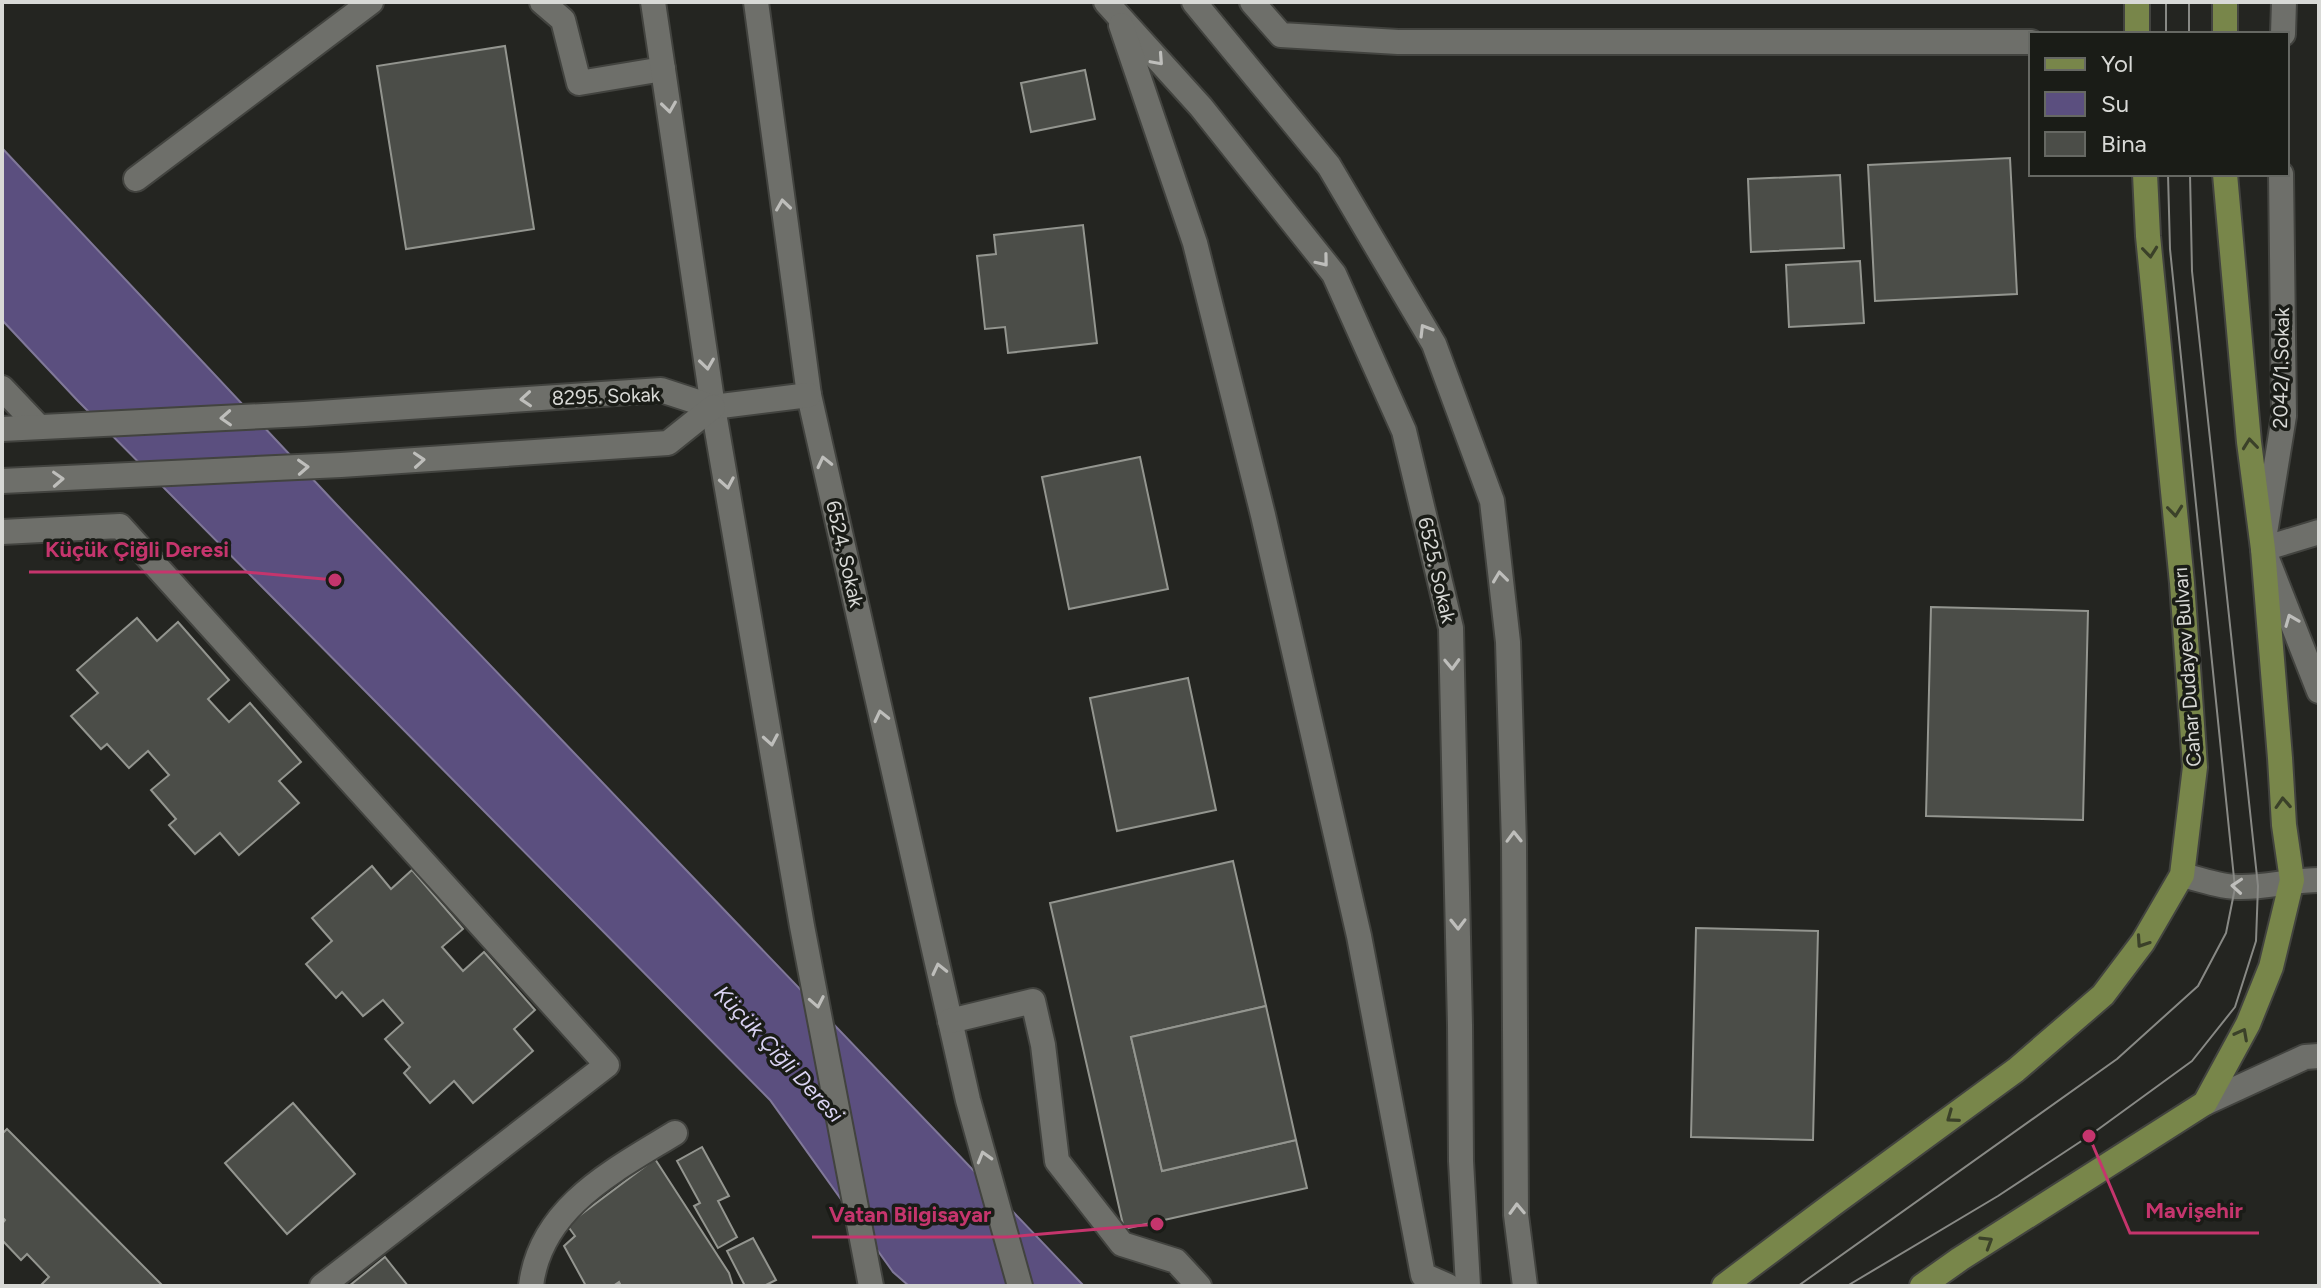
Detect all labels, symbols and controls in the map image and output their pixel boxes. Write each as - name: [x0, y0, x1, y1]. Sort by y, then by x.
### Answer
- legend: [2029, 32, 2289, 176]
- text: Yol: [2101, 49, 2133, 78]
- one-way arrow: [1148, 50, 1162, 65]
- text: Su: [2101, 89, 2129, 118]
- one-way arrow: [660, 100, 677, 114]
- text: Bina: [2101, 129, 2147, 158]
- one-way arrow: [775, 199, 792, 212]
- one-way arrow: [2141, 246, 2158, 259]
- one-way arrow: [1313, 251, 1328, 266]
- street label: 2042/1.Sokak: [2268, 307, 2294, 429]
- one-way arrow: [1420, 324, 1435, 339]
- one-way arrow: [698, 357, 715, 371]
- street label: 8295. Sokak: [551, 382, 661, 410]
- one-way arrow: [519, 390, 532, 407]
- one-way arrow: [219, 409, 232, 426]
- one-way arrow: [2241, 437, 2258, 450]
- one-way arrow: [413, 452, 426, 469]
- one-way arrow: [816, 456, 833, 469]
- one-way arrow: [297, 459, 310, 476]
- one-way arrow: [52, 470, 64, 487]
- one-way arrow: [717, 477, 734, 490]
- street label: 6524. Sokak: [821, 498, 869, 610]
- one-way arrow: [2166, 505, 2183, 518]
- street label: 6525. Sokak: [1413, 515, 1461, 626]
- callout: Küçük Çiğli Deresi: [29, 526, 245, 572]
- text: Küçük Çiğli Deresi: [45, 536, 229, 563]
- street label: Cahar Dudayev Bulvarı: [2168, 566, 2206, 768]
- one-way arrow: [1492, 570, 1509, 583]
- one-way arrow: [2284, 614, 2301, 628]
- one-way arrow: [1443, 658, 1460, 671]
- one-way arrow: [873, 709, 890, 723]
- one-way arrow: [761, 733, 778, 747]
- one-way arrow: [2274, 796, 2291, 809]
- one-way arrow: [1505, 830, 1522, 843]
- one-way arrow: [2230, 878, 2243, 895]
- one-way arrow: [1450, 918, 1467, 931]
- one-way arrow: [2137, 933, 2152, 948]
- one-way arrow: [931, 963, 948, 977]
- water label: Küçük Çiğli Deresi: [709, 980, 850, 1129]
- one-way arrow: [807, 996, 824, 1009]
- one-way arrow: [2233, 1028, 2248, 1042]
- one-way arrow: [1947, 1107, 1961, 1122]
- one-way arrow: [977, 1150, 993, 1164]
- callout: Mavişehir: [2130, 1187, 2259, 1233]
- callout: Vatan Bilgisayar: [812, 1191, 1007, 1237]
- text: Mavişehir: [2145, 1197, 2243, 1224]
- text: Vatan Bilgisayar: [829, 1201, 992, 1228]
- one-way arrow: [1508, 1202, 1525, 1214]
- one-way arrow: [1978, 1236, 1993, 1251]

